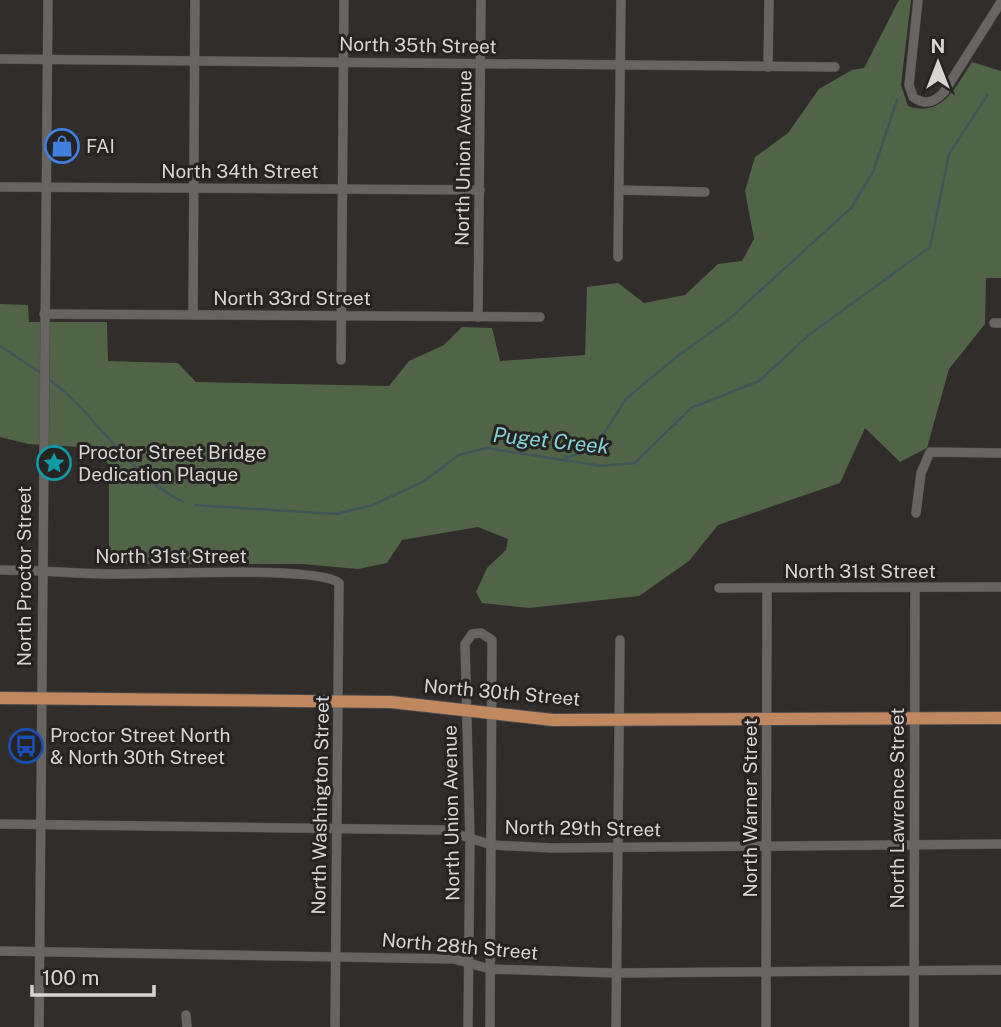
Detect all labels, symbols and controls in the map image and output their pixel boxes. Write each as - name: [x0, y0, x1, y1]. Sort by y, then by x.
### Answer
- north arrow: [903, 28, 973, 98]
- street label: North 35th Street: [339, 33, 497, 57]
- text: N: [931, 35, 945, 57]
- street label: North Union Avenue: [450, 70, 476, 246]
- shop icon: FAI: [43, 127, 81, 165]
- place label: FAI: [86, 135, 115, 157]
- street label: North 34th Street: [161, 160, 319, 182]
- street label: North 33rd Street: [213, 287, 371, 309]
- water label: Puget Creek: [492, 422, 611, 459]
- place label: Proctor Street Bridge Dedication Plaque: [78, 441, 267, 485]
- place icon: Proctor Street Bridge Dedication Plaque: [35, 444, 73, 482]
- street label: North Proctor Street: [13, 486, 35, 666]
- street label: North 31st Street: [95, 545, 247, 567]
- street label: North 31st Street: [784, 560, 936, 582]
- street label: North 30th Street: [423, 674, 581, 710]
- street label: North Washington Street: [307, 695, 333, 915]
- street label: North Lawrence Street: [886, 708, 908, 908]
- street label: North Warner Street: [739, 718, 761, 898]
- place label: Proctor Street North & North 30th Street: [50, 724, 230, 768]
- street label: North Union Avenue: [438, 725, 464, 901]
- bus stop icon: Proctor Street North & North 30th Street: [7, 727, 45, 765]
- street label: North 29th Street: [504, 816, 662, 840]
- street label: North 28th Street: [381, 928, 539, 964]
- scale bar: [32, 954, 154, 998]
- text: 100 m: [42, 965, 99, 990]

